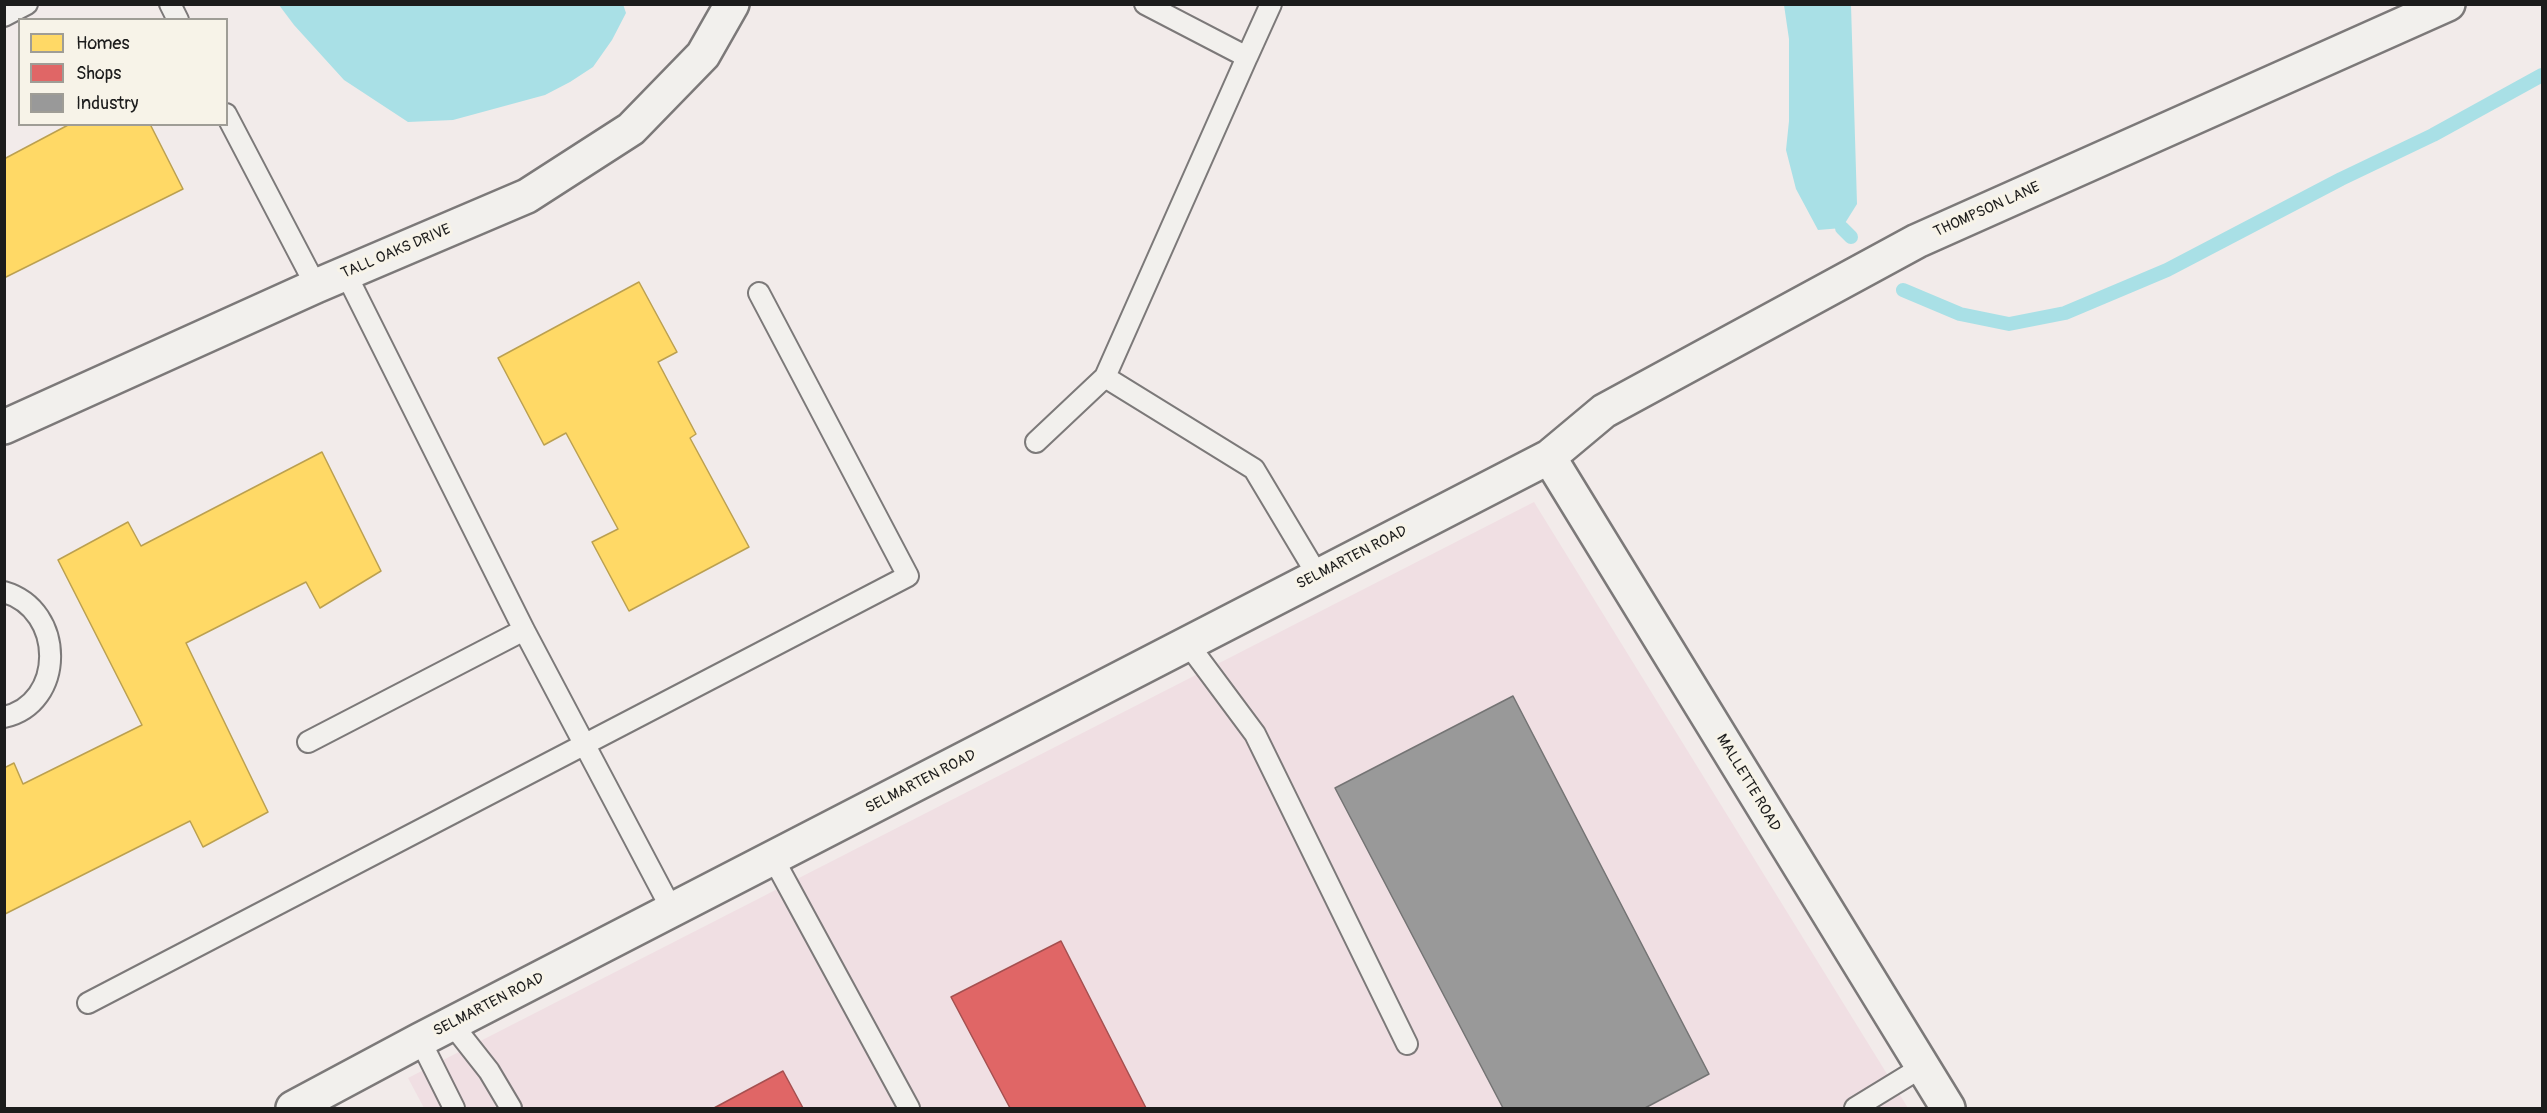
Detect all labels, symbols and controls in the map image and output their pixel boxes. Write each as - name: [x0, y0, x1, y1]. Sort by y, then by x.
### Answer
- legend: [18, 18, 228, 126]
- text: Homes: [76, 32, 129, 55]
- text: Shops: [76, 62, 121, 85]
- text: Industry: [76, 92, 139, 115]
- street label: THOMPSON LANE: [1931, 179, 2043, 241]
- street label: TALL OAKS DRIVE: [339, 221, 453, 283]
- street label: SELMARTEN ROAD: [1294, 522, 1410, 594]
- street label: MALLETTE ROAD: [1712, 731, 1784, 835]
- street label: SELMARTEN ROAD: [863, 746, 979, 818]
- street label: SELMARTEN ROAD: [431, 969, 547, 1041]

